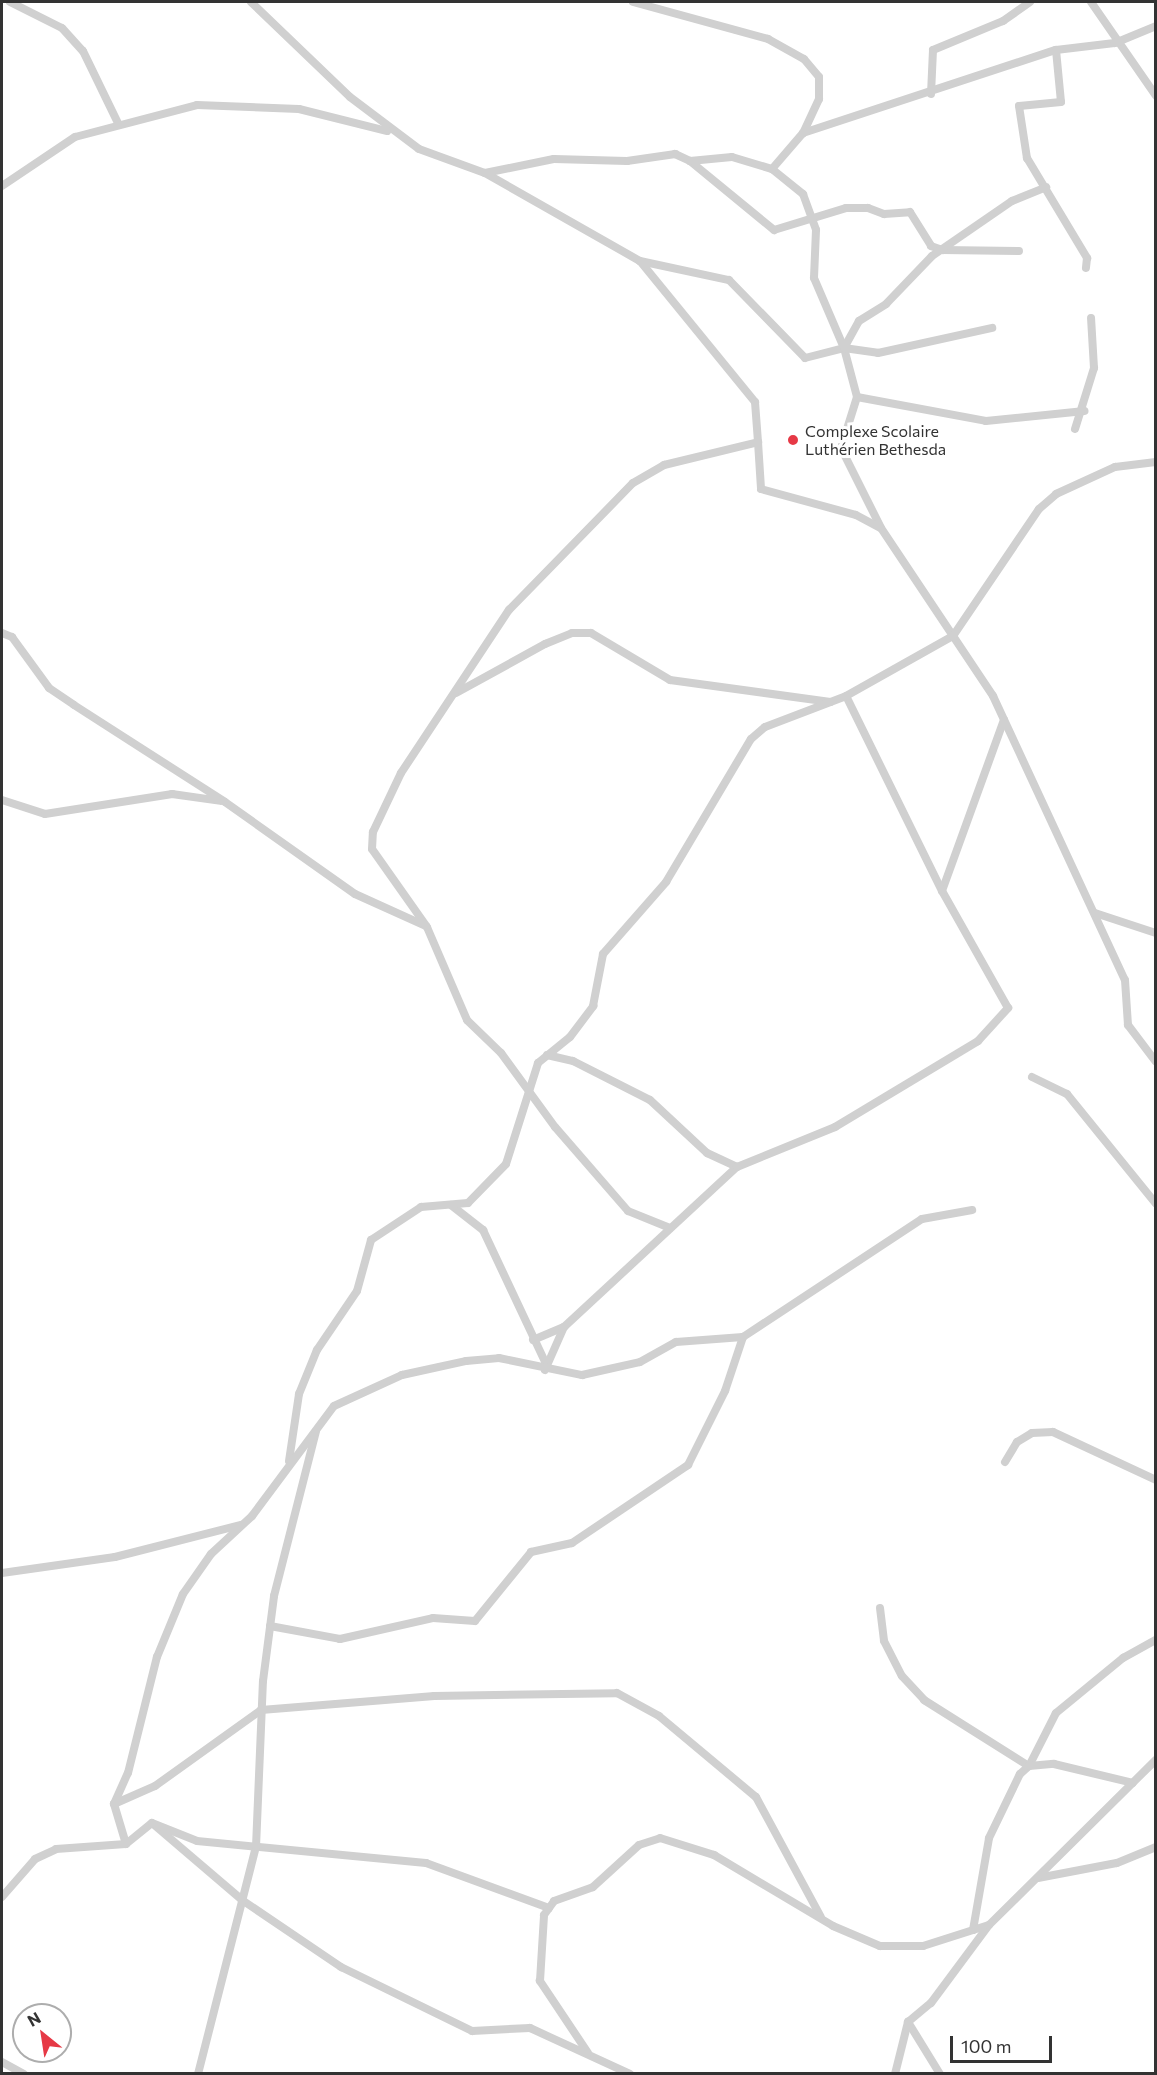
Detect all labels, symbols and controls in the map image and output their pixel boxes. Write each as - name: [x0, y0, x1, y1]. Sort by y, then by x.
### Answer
- place label: Complexe Scolaire Luthérien Bethesda: [805, 421, 946, 459]
- marker: Complexe Scolaire Luthérien Bethesda: [786, 433, 800, 447]
- north arrow: [12, 2003, 72, 2063]
- text: N: [24, 2007, 44, 2030]
- scale bar: [953, 2024, 1055, 2062]
- text: 100 m: [961, 2035, 1011, 2057]

